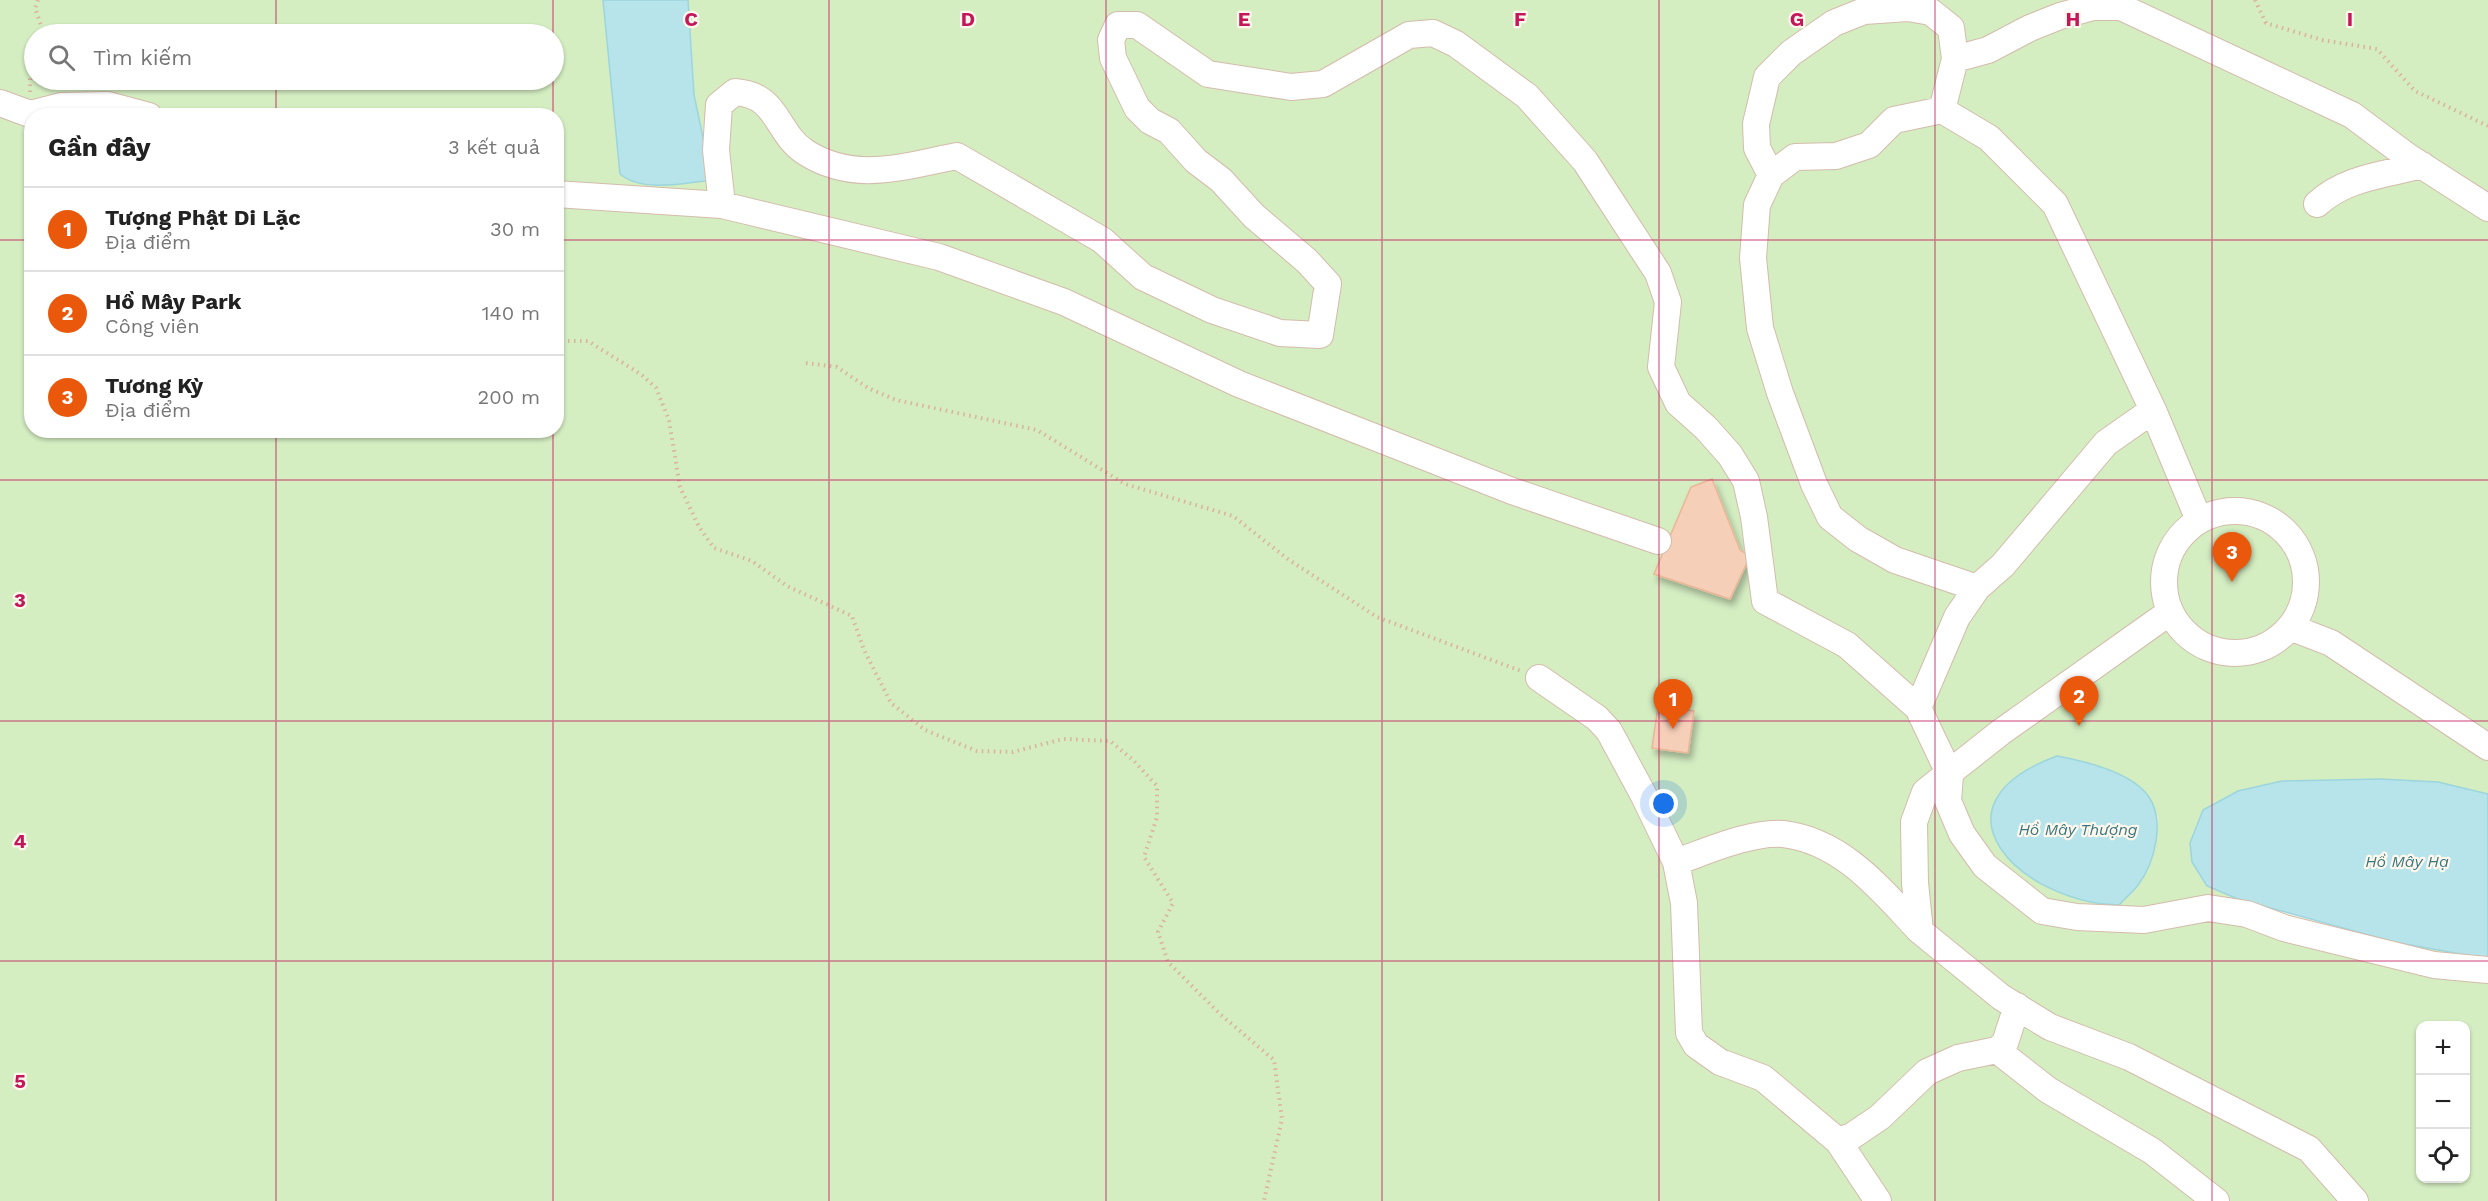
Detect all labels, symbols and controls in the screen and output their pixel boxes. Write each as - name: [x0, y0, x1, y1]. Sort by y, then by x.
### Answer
- text: C: [684, 7, 698, 31]
- text: D: [961, 7, 975, 31]
- text: E: [1238, 7, 1250, 31]
- text: F: [1514, 7, 1526, 31]
- text: G: [1790, 7, 1804, 31]
- text: H: [2066, 7, 2080, 31]
- text: I: [2347, 7, 2353, 31]
- search box: [24, 24, 564, 90]
- icon: search: [45, 41, 78, 74]
- text: Tìm kiếm: [93, 45, 192, 70]
- text: Gần đây: [48, 132, 151, 162]
- text: 3 kết quả: [448, 135, 540, 159]
- text: Tượng Phật Di Lặc: [105, 205, 301, 230]
- text: 1: [63, 217, 72, 241]
- text: 30 m: [490, 217, 540, 241]
- text: Địa điểm: [105, 230, 191, 254]
- text: Hồ Mây Park: [105, 289, 242, 314]
- text: 2: [62, 301, 73, 325]
- text: 140 m: [482, 301, 540, 325]
- text: Công viên: [105, 314, 200, 338]
- text: Tương Kỳ: [105, 373, 203, 398]
- text: 3: [62, 385, 73, 409]
- text: 200 m: [478, 385, 540, 409]
- text: Địa điểm: [105, 398, 191, 422]
- pin: 3: [2212, 532, 2252, 582]
- text: 3: [14, 588, 26, 612]
- pin: 2: [2060, 676, 2098, 726]
- pin: 1: [1654, 680, 1692, 729]
- your location: [1649, 789, 1678, 818]
- water label: Hồ Mây Thượng: [2018, 820, 2138, 839]
- text: 4: [14, 829, 27, 853]
- water label: Hồ Mây Hạ: [2365, 852, 2449, 871]
- map controls: [2416, 1021, 2470, 1183]
- button: +: [2416, 1021, 2470, 1075]
- text: 5: [14, 1069, 26, 1093]
- button: −: [2416, 1075, 2470, 1129]
- button: locate: [2416, 1129, 2470, 1183]

